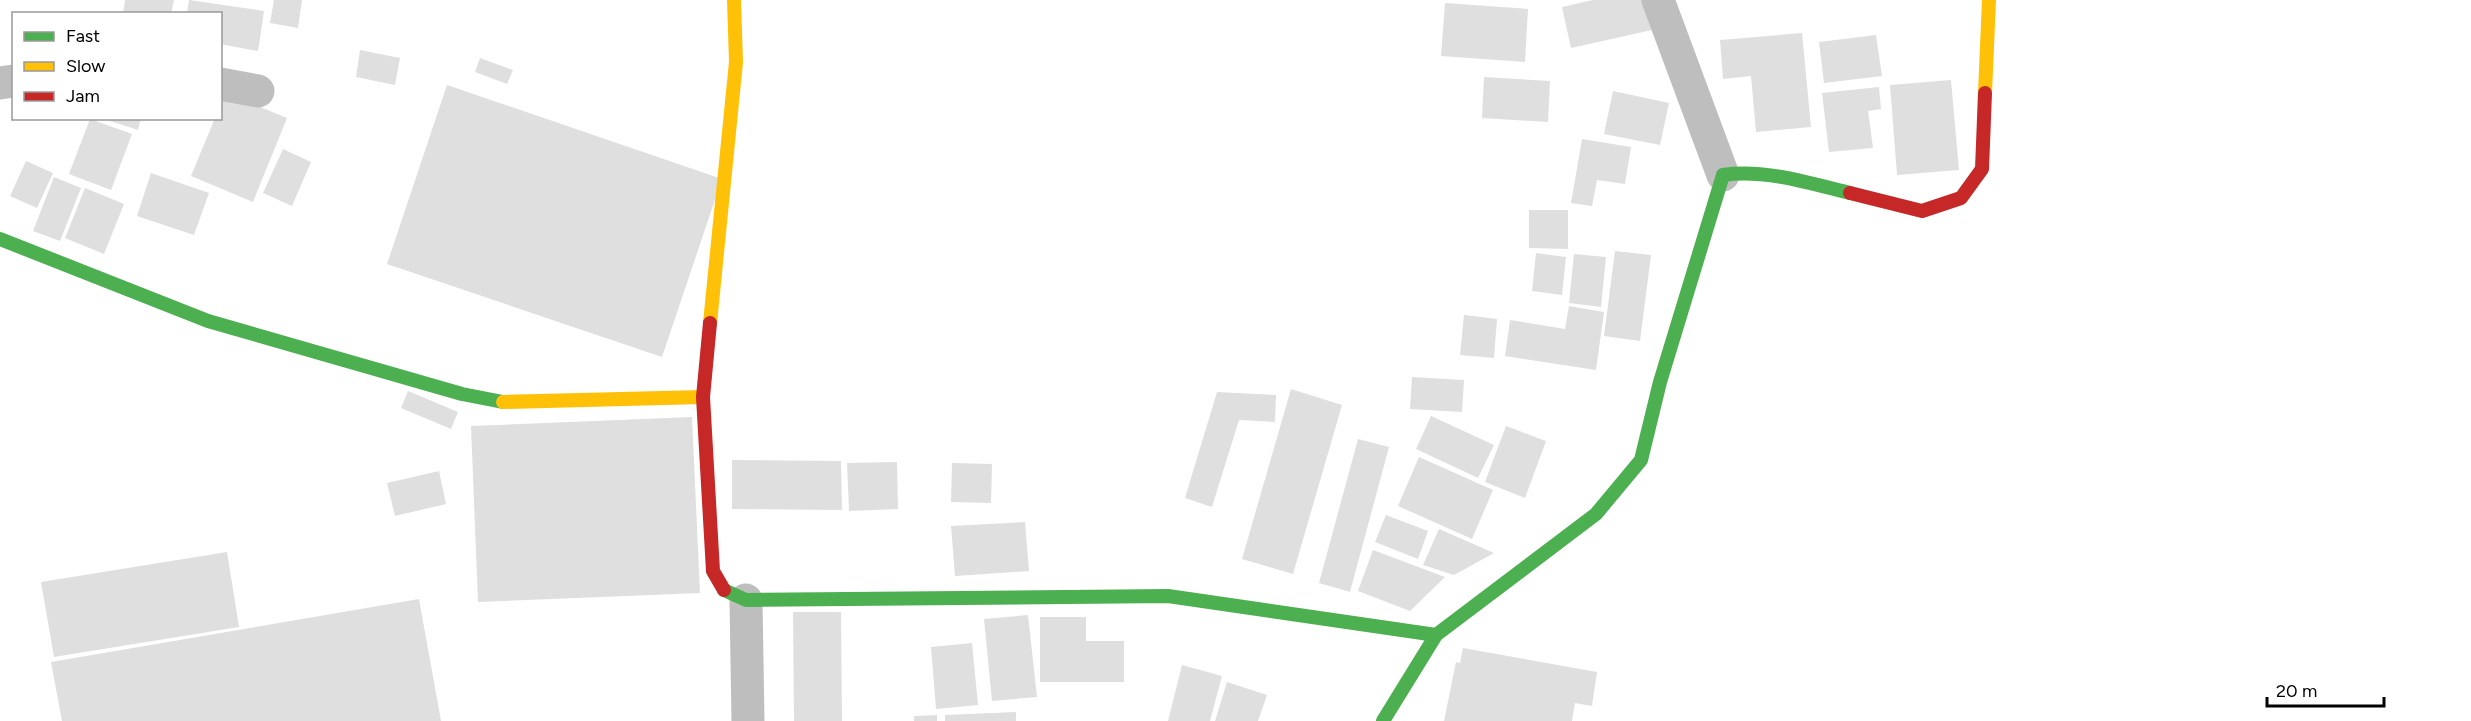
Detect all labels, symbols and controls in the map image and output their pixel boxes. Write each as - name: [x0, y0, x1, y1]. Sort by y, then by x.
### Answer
- legend: [12, 12, 222, 120]
- text: Fast: [66, 25, 100, 47]
- text: Slow: [66, 55, 105, 77]
- text: Jam: [66, 85, 100, 107]
- scale bar: [2267, 670, 2384, 708]
- text: 20 m: [2276, 680, 2317, 702]

